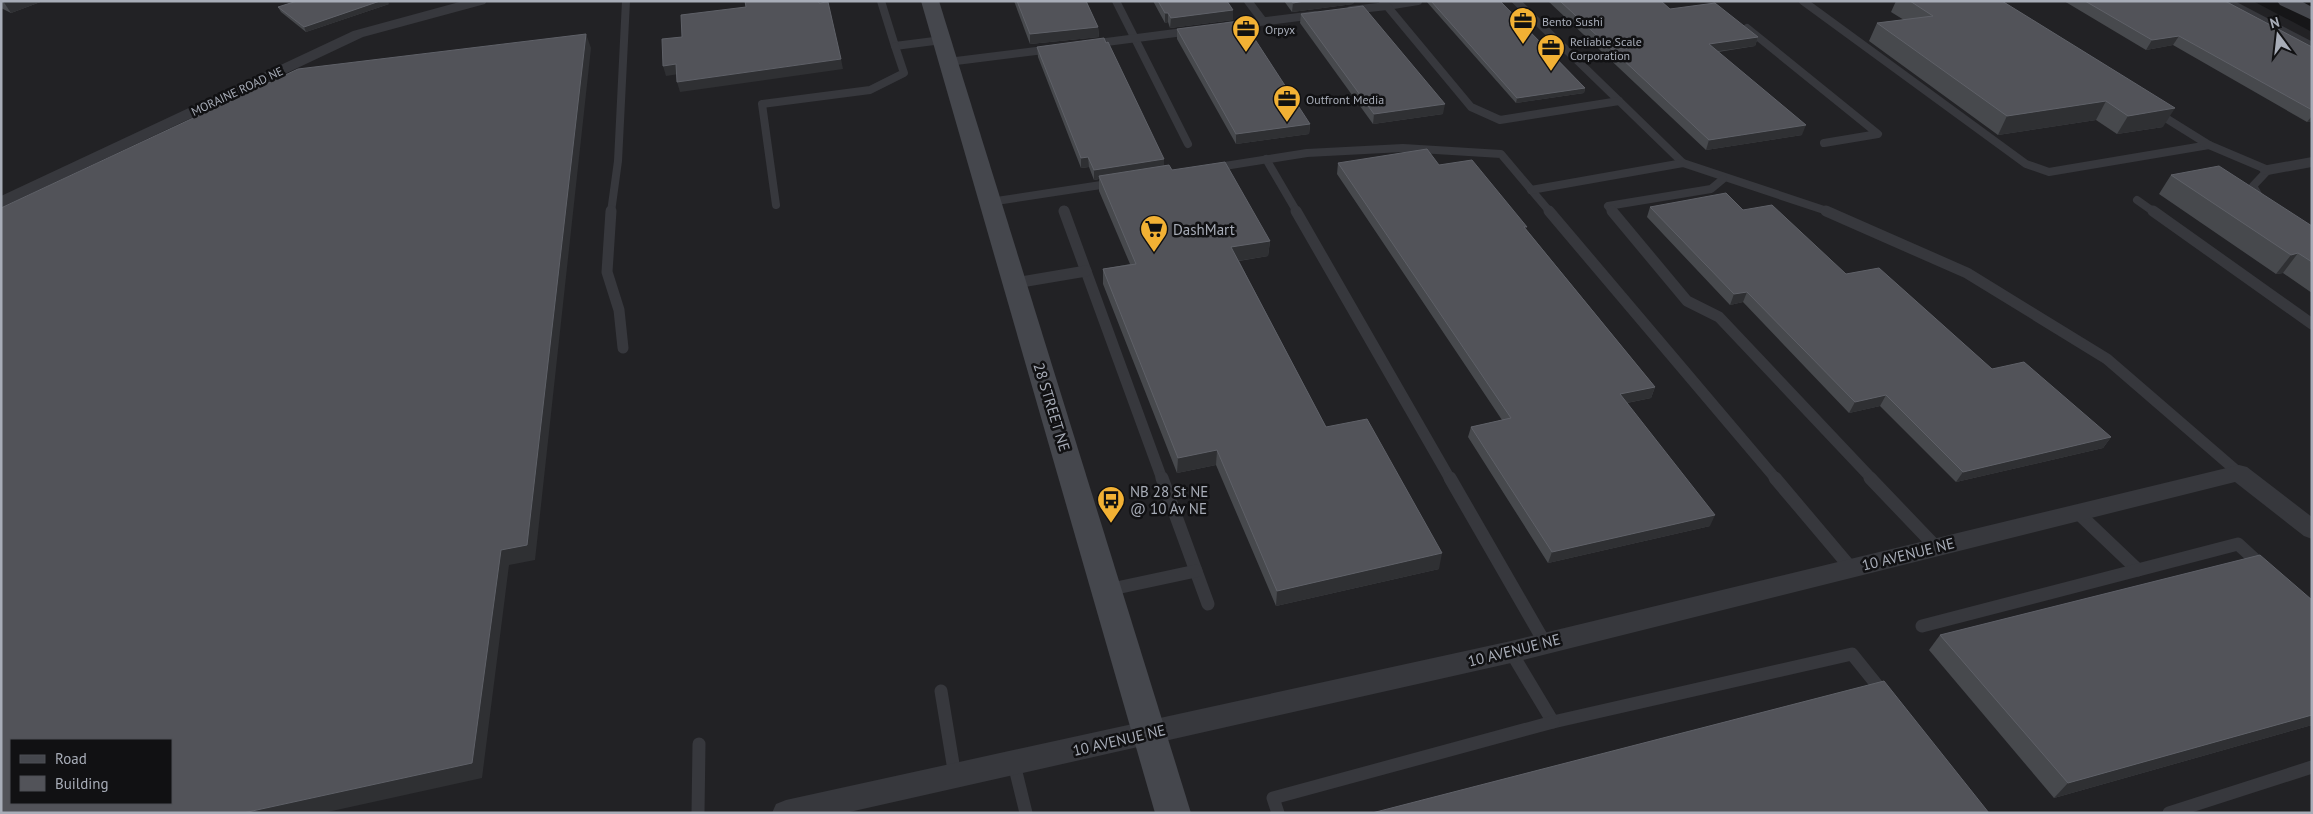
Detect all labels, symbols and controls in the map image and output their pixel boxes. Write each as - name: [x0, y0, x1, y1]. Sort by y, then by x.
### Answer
- office icon: Bento Sushi: [1508, 6, 1538, 45]
- north arrow: [2253, 10, 2303, 60]
- text: N: [2268, 13, 2281, 32]
- office icon: Orpyx: [1231, 14, 1261, 53]
- place label: Bento Sushi: [1542, 14, 1603, 29]
- place label: Orpyx: [1265, 22, 1295, 37]
- office icon: Reliable Scale Corporation: [1536, 33, 1566, 72]
- place label: Reliable Scale Corporation: [1570, 34, 1642, 63]
- street label: MORAINE ROAD NE: [189, 63, 285, 119]
- office icon: Outfront Media: [1272, 84, 1302, 123]
- place label: Outfront Media: [1306, 92, 1384, 107]
- supermarket icon: DashMart: [1139, 214, 1169, 253]
- place label: DashMart: [1173, 220, 1235, 239]
- street label: 28 STREET NE: [1030, 360, 1074, 454]
- place label: NB 28 St NE @ 10 Av NE: [1130, 482, 1208, 518]
- bus stop icon: NB 28 St NE @ 10 Av NE: [1096, 485, 1126, 524]
- street label: 10 AVENUE NE: [1860, 533, 1956, 575]
- street label: 10 AVENUE NE: [1466, 629, 1562, 671]
- street label: 10 AVENUE NE: [1071, 720, 1167, 760]
- legend: [10, 739, 172, 804]
- text: Road: [55, 749, 87, 768]
- text: Building: [55, 774, 109, 793]

